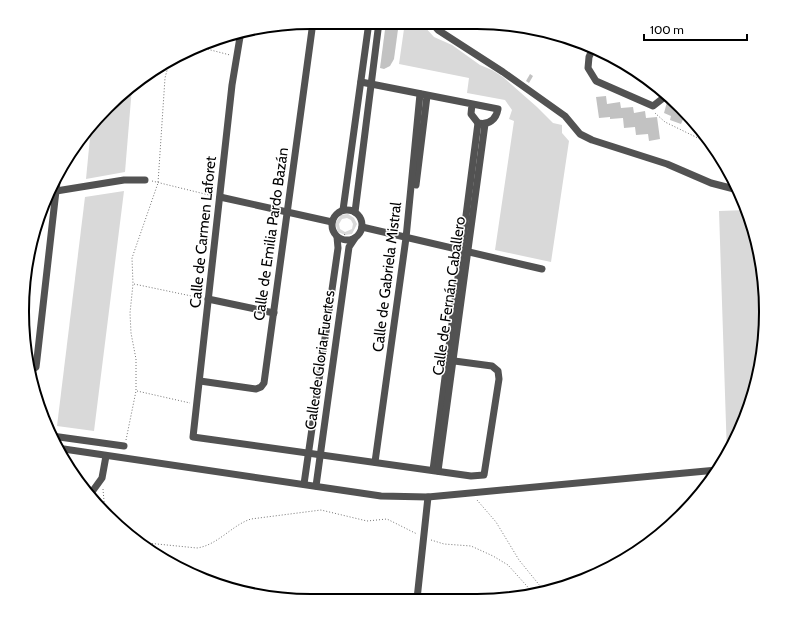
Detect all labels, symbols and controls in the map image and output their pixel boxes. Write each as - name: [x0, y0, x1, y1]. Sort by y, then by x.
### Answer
- scale bar: [644, 16, 747, 42]
- text: 100 m: [650, 22, 684, 37]
- street label: Calle de Emilia Pardo Bazán: [250, 146, 292, 322]
- street label: Calle de Carmen Laforet: [186, 155, 220, 309]
- street label: Calle de Gabriela Mistral: [369, 200, 405, 353]
- street label: Calle de Fernán Caballero: [429, 215, 469, 377]
- street label: Calle de Gloria Fuertes: [301, 289, 339, 431]

